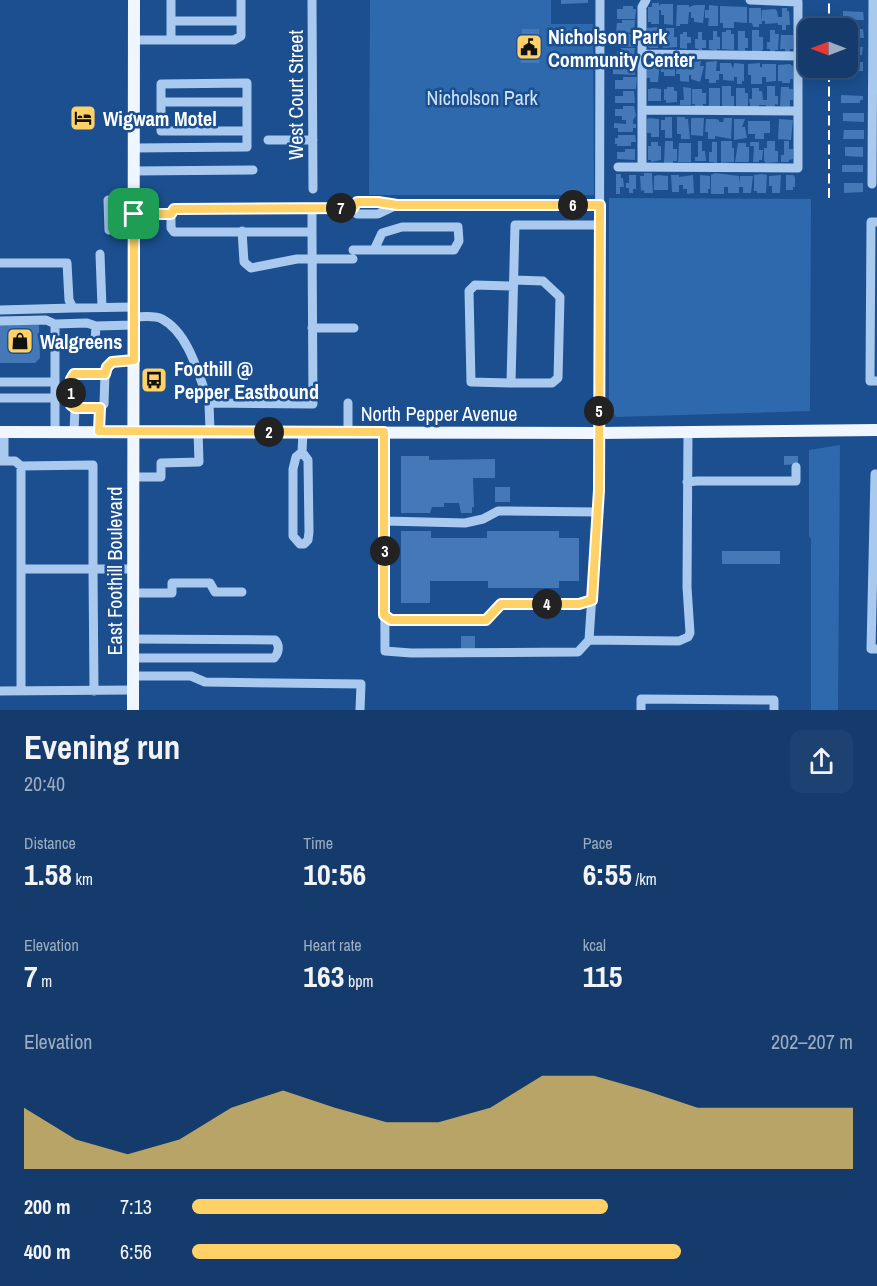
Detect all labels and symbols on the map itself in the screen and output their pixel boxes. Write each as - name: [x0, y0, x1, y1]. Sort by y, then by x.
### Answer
- north arrow: [798, 18, 858, 78]
- place label: Nicholson Park Community Center: [548, 23, 695, 73]
- street label: West Court Street: [282, 30, 309, 160]
- public building icon: Nicholson Park Community Center: [514, 32, 544, 62]
- park label: Nicholson Park: [426, 84, 538, 111]
- hotel icon: Wigwam Motel: [68, 103, 98, 133]
- place label: Wigwam Motel: [103, 105, 217, 132]
- pin: [108, 188, 159, 239]
- pin: 6: [558, 190, 588, 220]
- pin: 7: [326, 193, 356, 223]
- shop icon: Walgreens: [5, 326, 35, 356]
- place label: Walgreens: [40, 328, 122, 355]
- place label: Foothill @ Pepper Eastbound: [174, 355, 319, 405]
- bus stop icon: Foothill @ Pepper Eastbound: [139, 365, 169, 395]
- pin: 1: [56, 378, 86, 408]
- pin: 5: [584, 396, 614, 426]
- street label: North Pepper Avenue: [361, 400, 517, 427]
- pin: 2: [254, 417, 284, 447]
- street label: East Foothill Boulevard: [101, 487, 128, 655]
- pin: 3: [370, 536, 400, 566]
- pin: 4: [532, 589, 562, 619]

